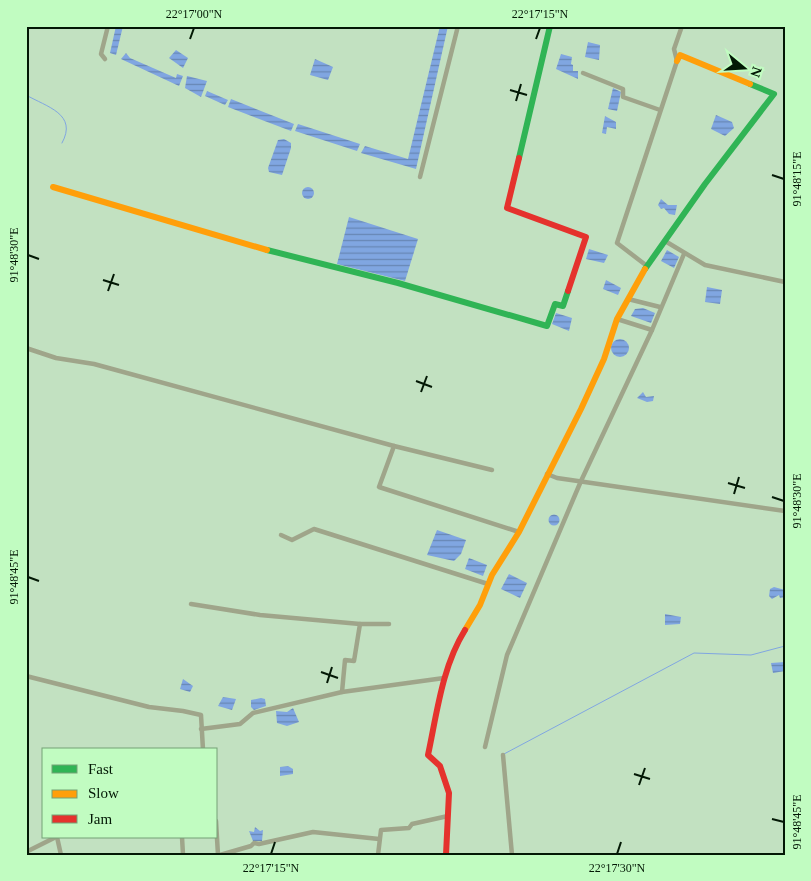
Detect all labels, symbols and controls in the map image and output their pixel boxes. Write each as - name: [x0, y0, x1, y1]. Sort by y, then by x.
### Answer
- text: 22°17'00"N: [166, 7, 223, 21]
- text: 22°17'15"N: [512, 7, 569, 21]
- north arrow: [718, 42, 768, 92]
- text: N: [747, 65, 765, 79]
- text: 91°48'15"E: [790, 151, 804, 207]
- text: 91°48'30"E: [7, 227, 21, 283]
- text: 91°48'30"E: [790, 473, 804, 529]
- text: 91°48'45"E: [7, 549, 21, 605]
- legend: [42, 748, 218, 838]
- text: Fast: [88, 761, 114, 777]
- text: Slow: [88, 785, 119, 801]
- text: 91°48'45"E: [790, 794, 804, 850]
- text: Jam: [88, 811, 112, 827]
- text: 22°17'15"N: [243, 861, 300, 875]
- text: 22°17'30"N: [589, 861, 646, 875]

